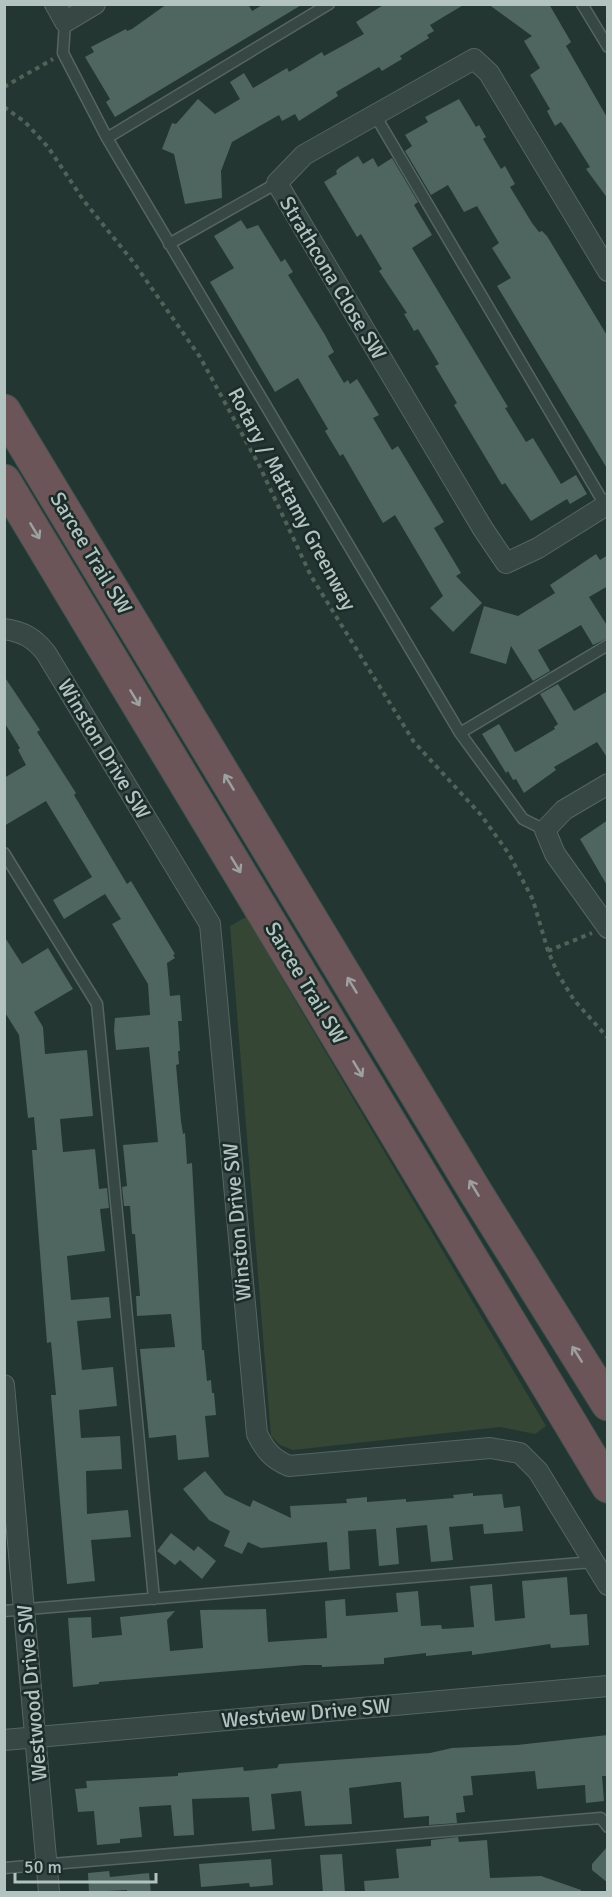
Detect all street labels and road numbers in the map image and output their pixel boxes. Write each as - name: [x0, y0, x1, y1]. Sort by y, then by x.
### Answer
- street label: Strathcona Close SW: [274, 192, 392, 365]
- street label: Rotary / Mattamy Greenway: [222, 383, 362, 615]
- street label: Sarcee Trail SW: [44, 487, 138, 619]
- street label: Winston Drive SW: [52, 674, 156, 824]
- street label: Sarcee Trail SW: [259, 917, 353, 1049]
- street label: Winston Drive SW: [217, 1142, 257, 1302]
- street label: Westwood Drive SW: [11, 1603, 53, 1782]
- street label: Westview Drive SW: [220, 1693, 392, 1733]

